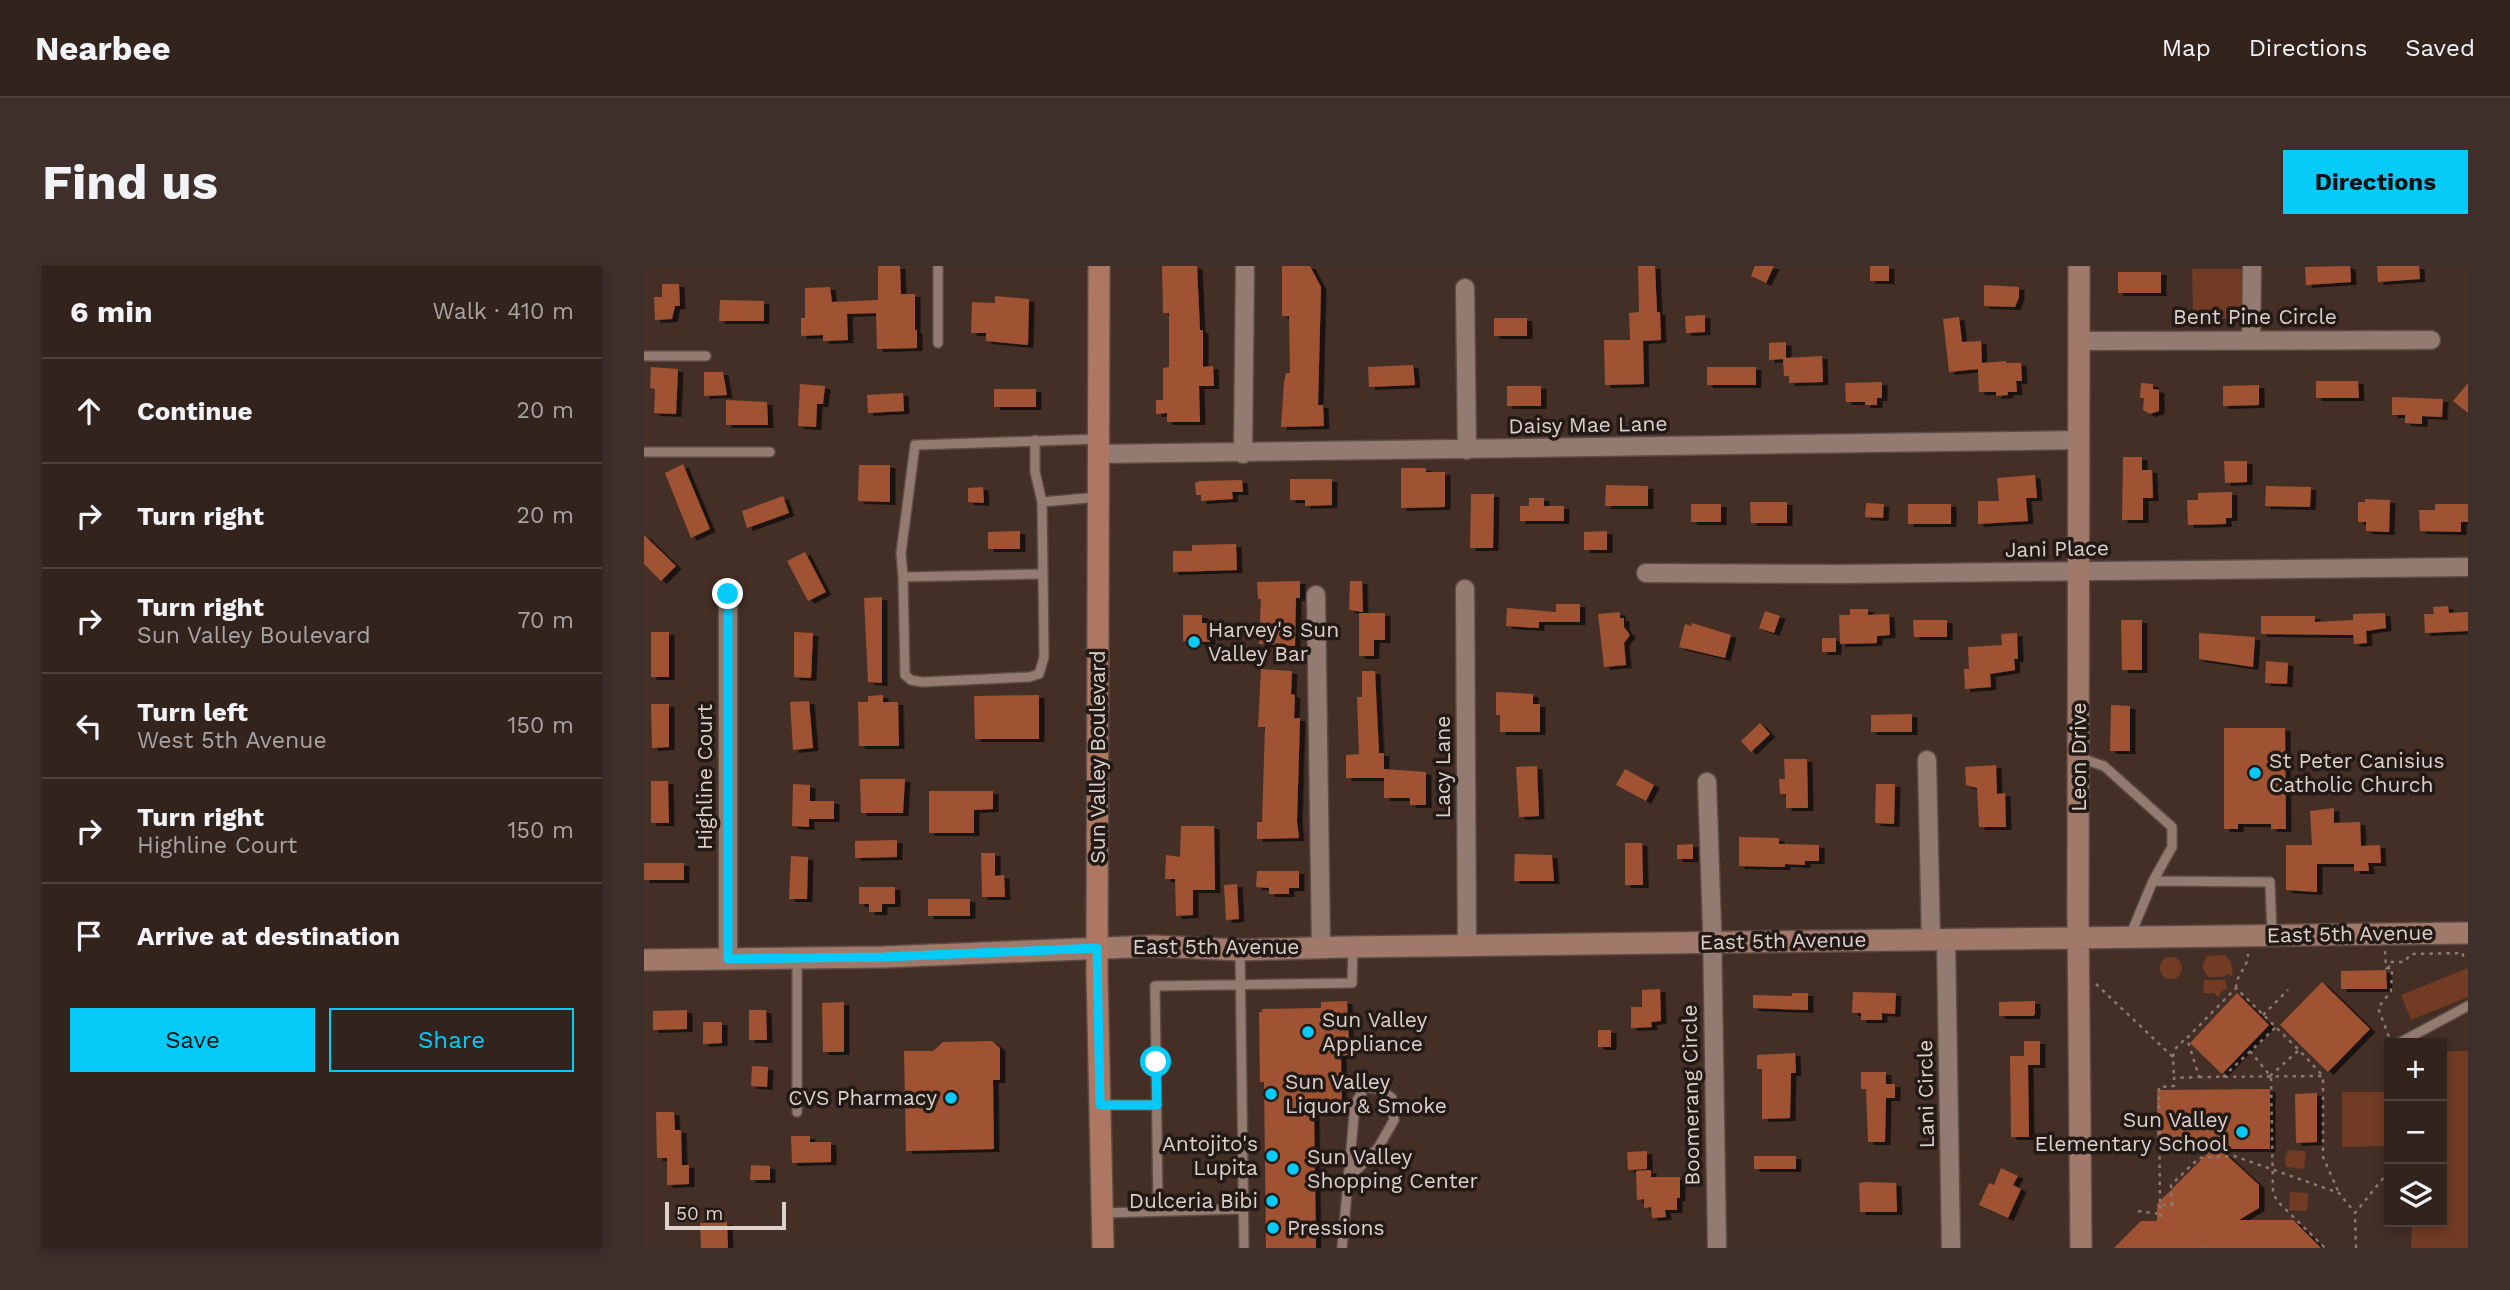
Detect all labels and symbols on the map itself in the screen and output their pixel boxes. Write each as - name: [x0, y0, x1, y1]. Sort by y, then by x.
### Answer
- street label: Bent Pine Circle: [2173, 304, 2337, 329]
- street label: Daisy Mae Lane: [1508, 411, 1668, 438]
- street label: Jani Place: [2005, 535, 2109, 562]
- route end: [712, 578, 743, 609]
- place label: Harvey's Sun Valley Bar: [1208, 617, 1339, 666]
- marker: Harvey's Sun Valley Bar: [1186, 634, 1202, 650]
- street label: Sun Valley Boulevard: [1085, 650, 1110, 864]
- street label: Leon Drive: [2066, 702, 2091, 812]
- street label: Highline Court: [692, 704, 717, 850]
- street label: Lacy Lane: [1430, 716, 1455, 818]
- place label: St Peter Canisius Catholic Church: [2269, 748, 2445, 797]
- marker: St Peter Canisius Catholic Church: [2247, 765, 2263, 781]
- street label: East 5th Avenue: [2266, 920, 2434, 947]
- street label: East 5th Avenue: [1699, 927, 1867, 954]
- street label: East 5th Avenue: [1133, 934, 1299, 959]
- street label: Boomerang Circle: [1676, 1004, 1705, 1186]
- place label: Sun Valley Appliance: [1322, 1007, 1427, 1056]
- marker: Sun Valley Appliance: [1300, 1024, 1316, 1040]
- street label: Lani Circle: [1912, 1039, 1939, 1149]
- route start: [1140, 1046, 1171, 1077]
- place label: Sun Valley Liquor & Smoke: [1285, 1069, 1447, 1118]
- place label: CVS Pharmacy: [788, 1085, 937, 1110]
- marker: Sun Valley Liquor & Smoke: [1263, 1086, 1279, 1102]
- marker: CVS Pharmacy: [943, 1090, 959, 1106]
- place label: Sun Valley Elementary School: [2035, 1107, 2229, 1156]
- marker: Sun Valley Elementary School: [2234, 1124, 2250, 1140]
- place label: Antojito's Lupita: [1162, 1131, 1258, 1180]
- place label: Sun Valley Shopping Center: [1307, 1144, 1479, 1193]
- marker: Antojito's Lupita: [1264, 1148, 1280, 1164]
- marker: Sun Valley Shopping Center: [1285, 1161, 1301, 1177]
- place label: Dulceria Bibi: [1129, 1188, 1258, 1213]
- marker: Dulceria Bibi: [1264, 1193, 1280, 1209]
- scale bar: [665, 1199, 786, 1231]
- place label: Pressions: [1287, 1215, 1385, 1240]
- marker: Pressions: [1265, 1220, 1281, 1236]

